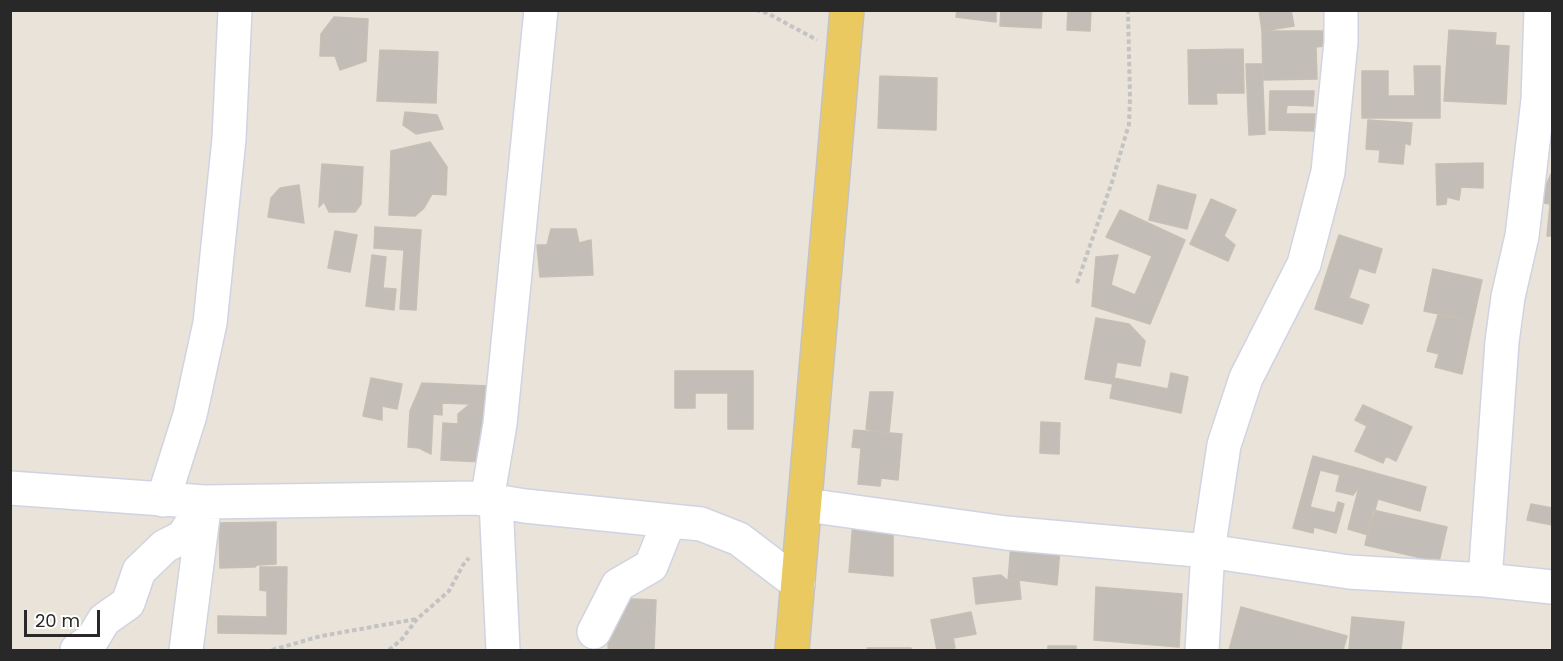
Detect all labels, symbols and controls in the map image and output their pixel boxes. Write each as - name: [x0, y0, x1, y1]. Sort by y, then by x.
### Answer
- scale bar: [27, 598, 104, 636]
- text: 20 m: [35, 608, 80, 633]

